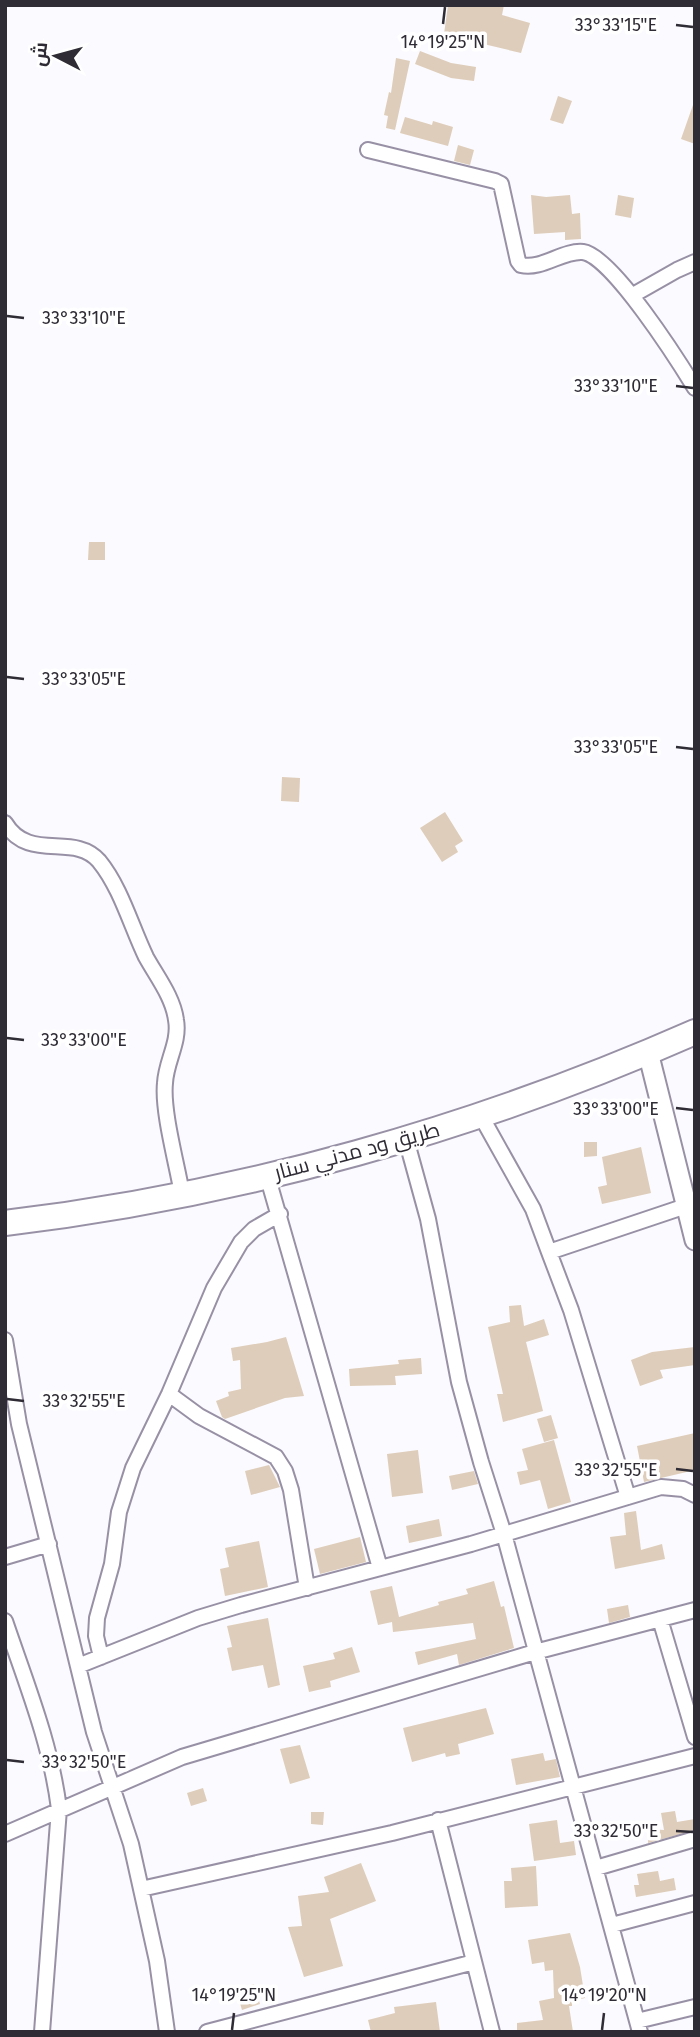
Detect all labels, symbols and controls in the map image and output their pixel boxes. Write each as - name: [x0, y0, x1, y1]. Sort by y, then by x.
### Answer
- text: 33°33'15"E: [575, 14, 657, 36]
- north arrow: [21, 21, 91, 91]
- text: 14°19'25"N: [401, 31, 485, 53]
- text: ش: [27, 41, 52, 68]
- text: 33°33'10"E: [42, 307, 126, 329]
- text: 33°33'10"E: [574, 375, 658, 397]
- text: 33°33'05"E: [42, 668, 126, 690]
- text: 33°33'05"E: [574, 736, 658, 758]
- text: 33°33'00"E: [41, 1029, 127, 1051]
- text: 33°33'00"E: [573, 1098, 659, 1120]
- street label: طريق ود مدني سنار: [270, 1116, 443, 1189]
- text: 33°32'55"E: [42, 1390, 126, 1412]
- text: 33°32'55"E: [574, 1459, 658, 1481]
- text: 33°32'50"E: [42, 1751, 126, 1773]
- text: 33°32'50"E: [574, 1820, 658, 1842]
- text: 14°19'25"N: [192, 1984, 276, 2006]
- text: 14°19'20"N: [561, 1984, 647, 2006]

